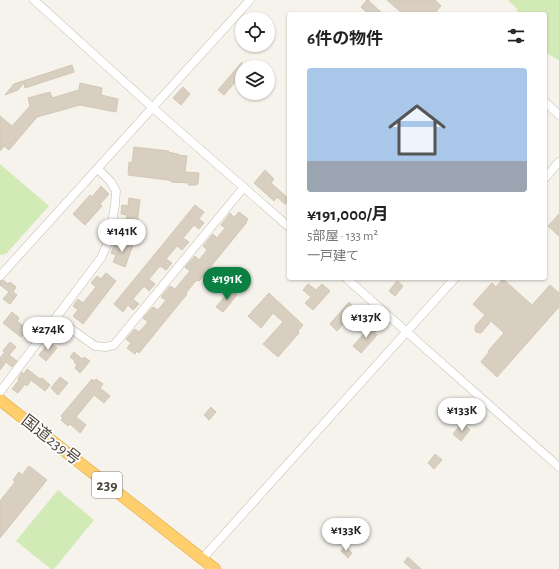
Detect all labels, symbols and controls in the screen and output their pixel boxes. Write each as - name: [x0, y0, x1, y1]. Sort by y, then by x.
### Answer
- map controls: [235, 12, 275, 100]
- button: locate: [235, 12, 275, 52]
- icon: filters: [505, 25, 527, 47]
- text: 6件の物件: [307, 30, 383, 47]
- button: layers: [235, 60, 275, 100]
- icon: home: [381, 94, 453, 166]
- text: ¥191,000/月: [307, 206, 389, 223]
- pin: ¥141K: [94, 219, 150, 253]
- text: ¥141K: [107, 225, 137, 238]
- text: 5部屋 · 133 m²: [307, 230, 378, 243]
- text: 一戸建て: [307, 250, 359, 263]
- pin: ¥191K: [199, 267, 255, 301]
- text: ¥191K: [212, 273, 242, 286]
- pin: ¥137K: [338, 305, 394, 339]
- text: ¥137K: [351, 311, 381, 324]
- pin: ¥274K: [20, 317, 76, 351]
- text: ¥274K: [32, 323, 64, 336]
- pin: ¥133K: [434, 398, 490, 432]
- text: ¥133K: [447, 404, 477, 417]
- street label: 国道239号: [19, 412, 84, 468]
- road number: 239: [92, 472, 122, 498]
- pin: ¥133K: [318, 518, 374, 552]
- text: ¥133K: [331, 524, 361, 537]

